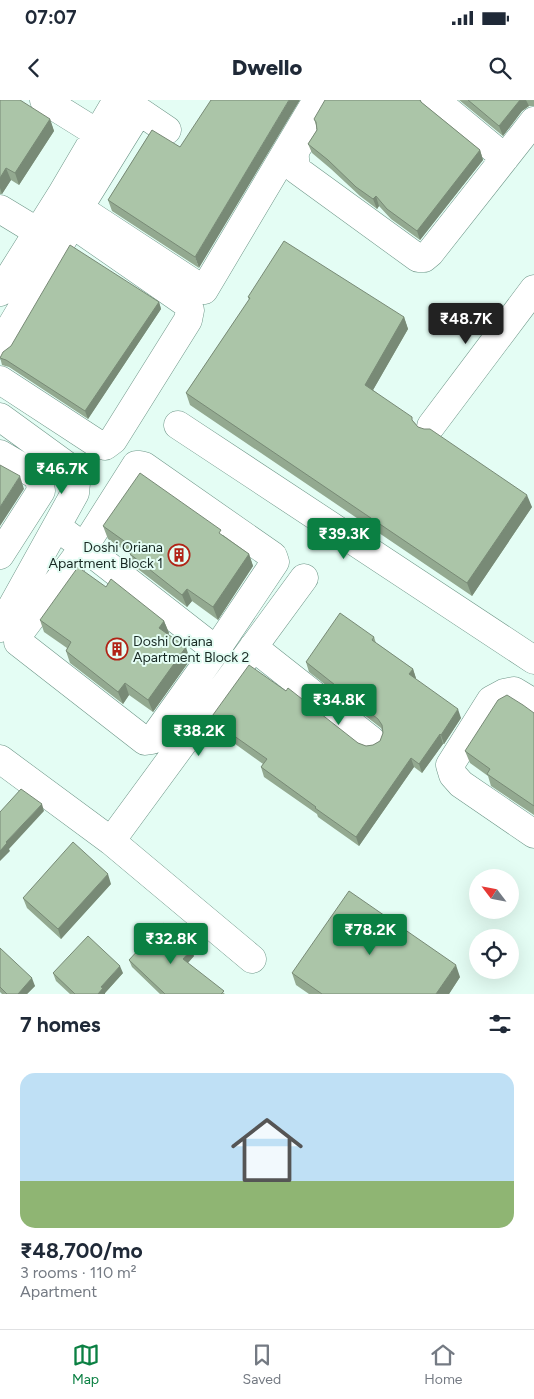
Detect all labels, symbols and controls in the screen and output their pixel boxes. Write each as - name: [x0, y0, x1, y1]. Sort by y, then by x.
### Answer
- text: 07:07: [25, 6, 76, 29]
- icon: back: [20, 54, 48, 82]
- text: Dwello: [232, 54, 302, 81]
- icon: search: [486, 54, 514, 82]
- pin: ₹48.7K: [425, 302, 507, 345]
- text: ₹48.7K: [439, 309, 493, 328]
- pin: ₹46.7K: [21, 452, 103, 495]
- text: ₹46.7K: [36, 459, 88, 478]
- pin: ₹39.3K: [303, 518, 385, 560]
- text: ₹39.3K: [318, 524, 370, 543]
- place label: Doshi Oriana Apartment Block 1: [49, 539, 163, 572]
- building icon: Doshi Oriana Apartment Block 1: [167, 543, 191, 567]
- place label: Doshi Oriana Apartment Block 2: [133, 633, 249, 666]
- building icon: Doshi Oriana Apartment Block 2: [105, 637, 129, 661]
- pin: ₹34.8K: [298, 684, 380, 726]
- text: ₹34.8K: [312, 690, 366, 709]
- pin: ₹38.2K: [158, 714, 240, 757]
- text: ₹38.2K: [173, 721, 225, 740]
- north arrow: [469, 869, 519, 919]
- map controls: [469, 869, 519, 979]
- pin: ₹78.2K: [329, 914, 411, 956]
- text: ₹78.2K: [344, 920, 396, 939]
- pin: ₹32.8K: [130, 922, 212, 965]
- text: ₹32.8K: [145, 929, 197, 948]
- button: locate: [469, 929, 519, 979]
- icon: filters: [486, 1010, 514, 1038]
- text: 7 homes: [20, 1012, 101, 1037]
- icon: home: [222, 1105, 312, 1195]
- text: ₹48,700/mo: [20, 1238, 143, 1263]
- text: 3 rooms · 110 m²: [20, 1263, 136, 1282]
- text: Apartment: [20, 1282, 97, 1301]
- tab: Map: [72, 1341, 100, 1388]
- tab: Saved: [243, 1341, 281, 1388]
- tab: Home: [424, 1341, 462, 1388]

